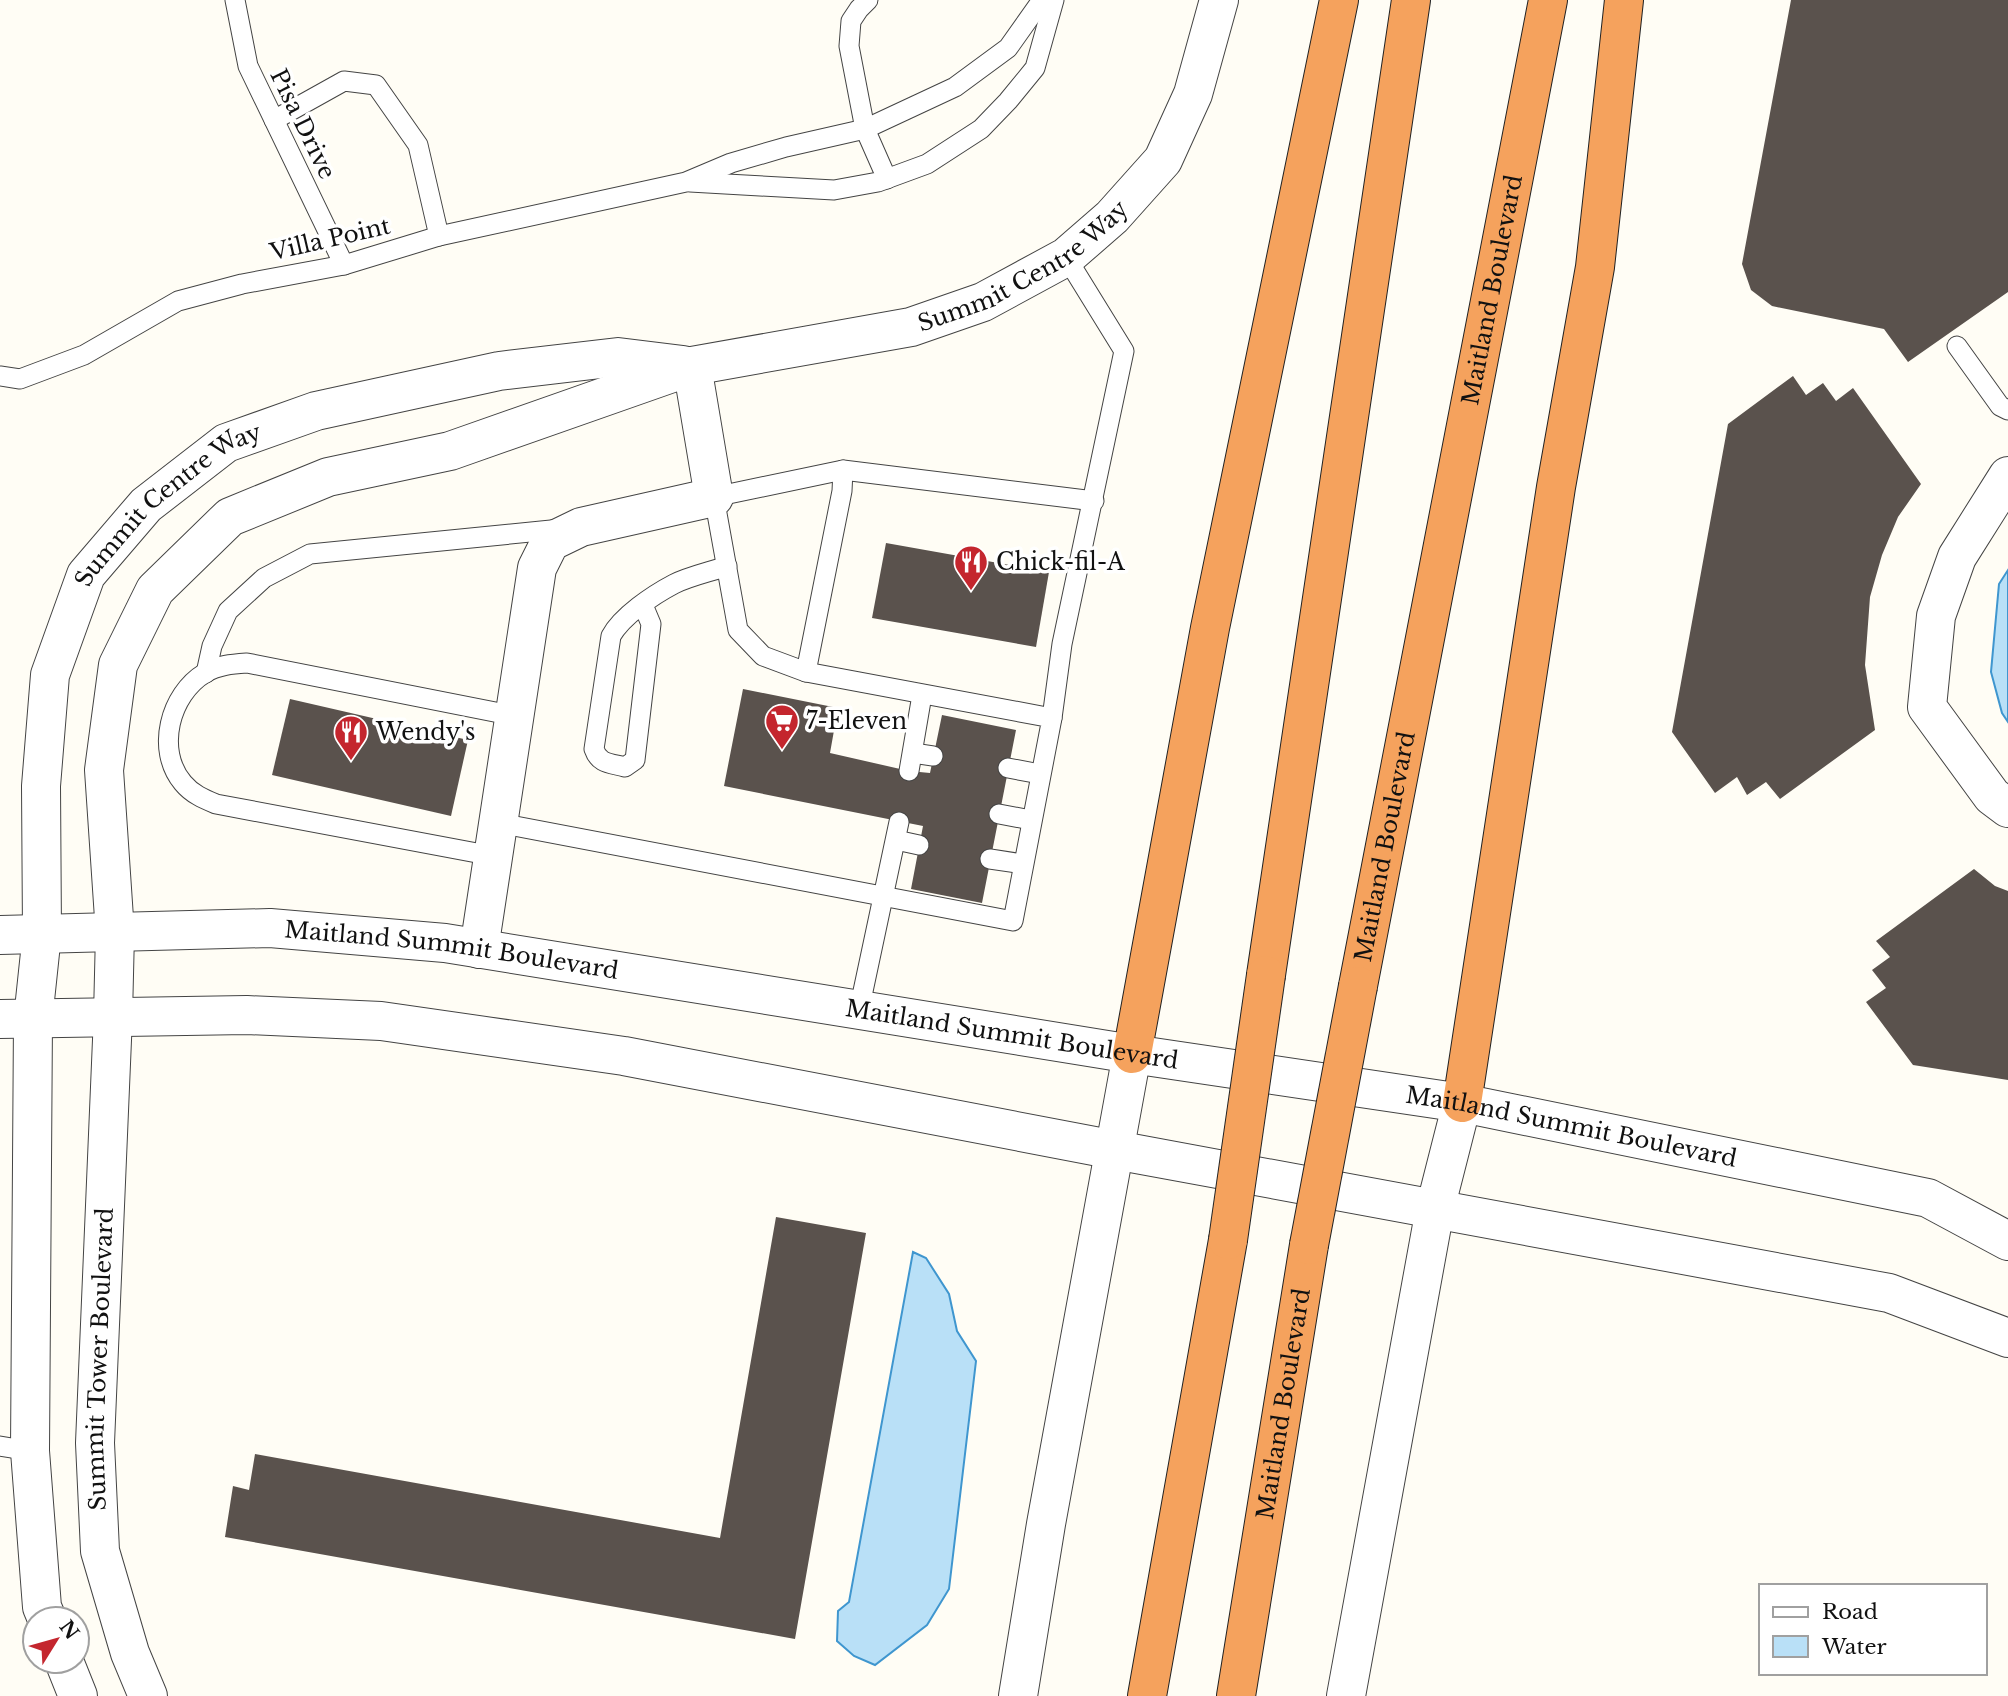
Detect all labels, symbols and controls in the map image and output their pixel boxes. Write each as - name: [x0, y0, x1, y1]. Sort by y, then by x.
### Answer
- street label: Pisa Drive: [264, 64, 342, 184]
- street label: Maitland Boulevard: [1456, 172, 1528, 407]
- street label: Summit Centre Way: [914, 195, 1134, 338]
- street label: Villa Point: [266, 212, 393, 267]
- street label: Summit Centre Way: [69, 418, 265, 590]
- restaurant icon: Chick-fil-A: [952, 543, 990, 592]
- place label: Chick-fil-A: [996, 548, 1126, 576]
- supermarket icon: 7-Eleven: [763, 702, 801, 751]
- place label: 7-Eleven: [806, 707, 907, 735]
- restaurant icon: Wendy's: [332, 713, 370, 762]
- place label: Wendy's: [375, 718, 475, 746]
- street label: Maitland Boulevard: [1349, 729, 1421, 964]
- street label: Maitland Summit Boulevard: [283, 915, 621, 985]
- street label: Maitland Summit Boulevard: [843, 994, 1180, 1075]
- street label: Maitland Summit Boulevard: [1404, 1081, 1739, 1173]
- street label: Summit Tower Boulevard: [80, 1207, 119, 1511]
- street label: Maitland Boulevard: [1251, 1286, 1316, 1522]
- legend: [1759, 1584, 1987, 1675]
- text: Road: [1822, 1599, 1878, 1625]
- north arrow: [21, 1605, 91, 1675]
- text: N: [55, 1616, 84, 1644]
- text: Water: [1821, 1634, 1886, 1660]

